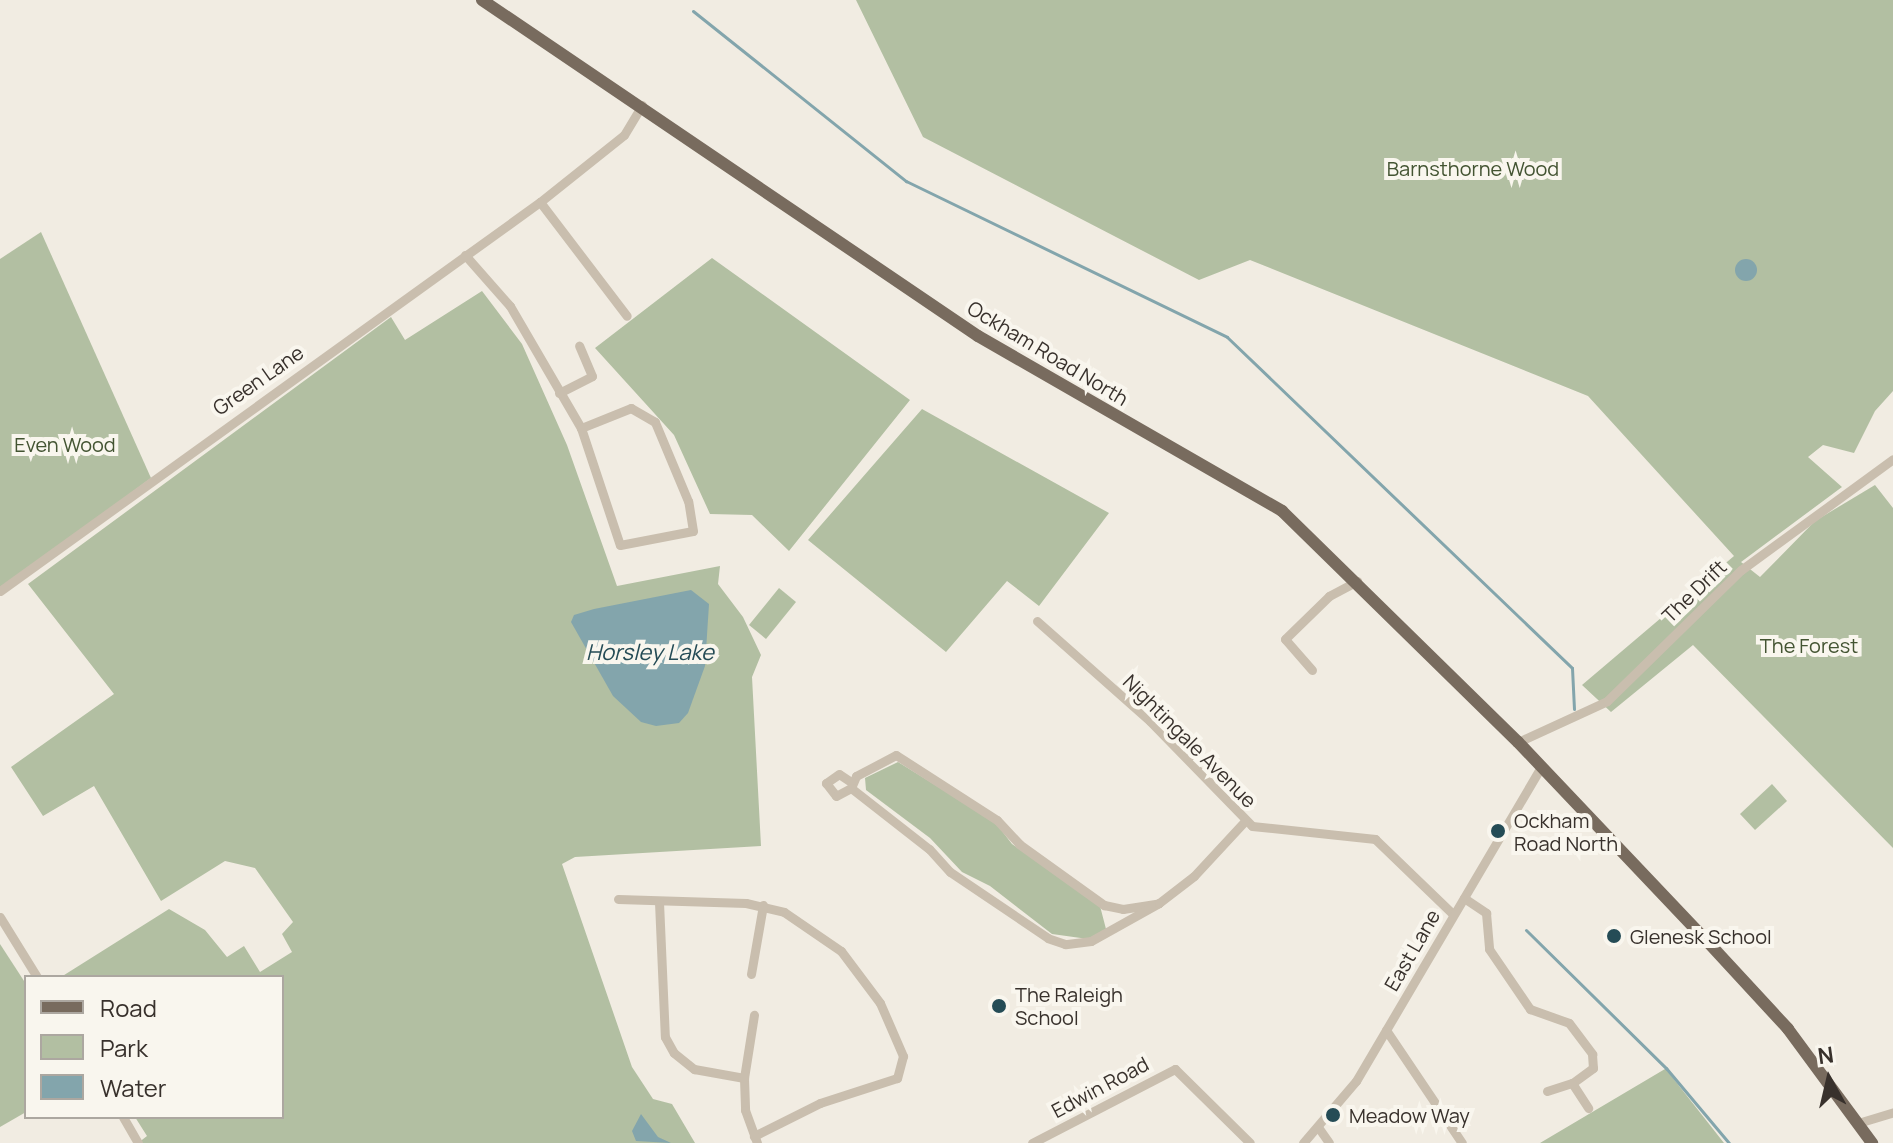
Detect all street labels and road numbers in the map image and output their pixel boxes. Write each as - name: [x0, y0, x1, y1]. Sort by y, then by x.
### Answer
- street label: Ockham Road North: [963, 295, 1133, 411]
- street label: Green Lane: [208, 340, 308, 420]
- street label: The Drift: [1657, 555, 1731, 627]
- street label: Nightingale Avenue: [1118, 669, 1262, 813]
- street label: East Lane: [1379, 905, 1445, 995]
- street label: Edwin Road: [1047, 1051, 1153, 1123]

